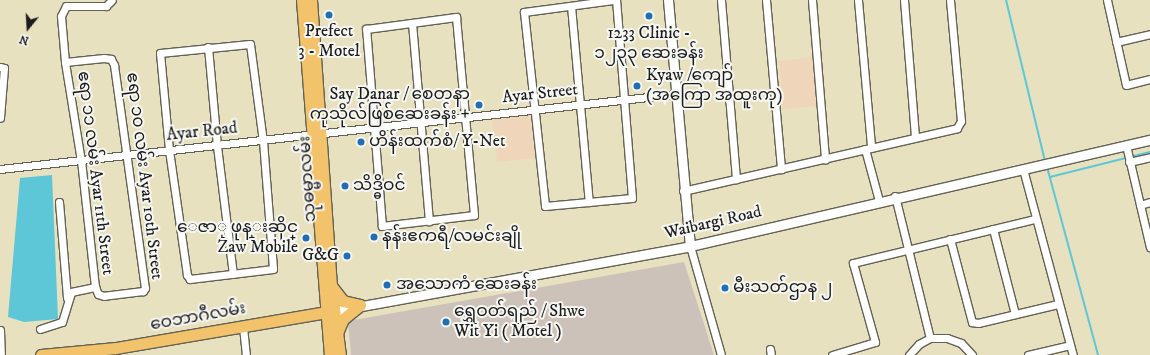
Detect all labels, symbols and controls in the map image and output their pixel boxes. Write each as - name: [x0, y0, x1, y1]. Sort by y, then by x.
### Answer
- north arrow: [8, 8, 48, 48]
- marker: Prefect 3 - Motel: [324, 10, 334, 20]
- marker: 1233 Clinic - ၁၂၃၃ ဆေးခန်း: [643, 10, 655, 22]
- place label: Prefect 3 - Motel: [298, 22, 360, 62]
- place label: 1233 Clinic - ၁၂၃၃ ဆေးခန်း: [594, 24, 704, 64]
- text: N: [18, 31, 31, 47]
- place label: Kyaw /ကျော် (အကြော အထူးကု): [646, 66, 783, 106]
- street label: ဧရာ ၁၁ လမ်း Ayar 11th Street: [72, 70, 118, 276]
- street label: ဧရာ ၁၀ လမ်း Ayar 10th Street: [121, 71, 167, 281]
- street label: Ayar Street: [501, 80, 579, 108]
- marker: Kyaw /ကျော် (အကြော အထူးကု): [631, 80, 643, 92]
- place label: Say Danar / စေတနာ ကုသိုလ်ဖြစ်ဆေးခန်း +: [310, 85, 470, 125]
- marker: Say Danar / စေတနာ ကုသိုလ်ဖြစ်ဆေးခန်း +: [473, 99, 485, 111]
- street label: Ayar Road: [166, 118, 238, 146]
- place label: ဟိန်းထက်စံ/ Y-Net: [369, 132, 505, 152]
- street label: သုဓမ္မာလမ်း: [295, 135, 321, 223]
- marker: ဟိန်းထက်စံ/ Y-Net: [356, 137, 366, 147]
- place label: သိဒ္ဓိဝင်: [353, 176, 406, 196]
- marker: သိဒ္ဓိဝင်: [340, 181, 350, 191]
- street label: Waibargi Road: [662, 202, 764, 244]
- place label: ေဇာ္ ဖုန္းဆိုင္ Zaw Mobile: [177, 218, 298, 258]
- place label: နန်းဧကရီ/လမင်းချို: [382, 227, 521, 247]
- marker: နန်းဧကရီ/လမင်းချို: [369, 232, 379, 242]
- marker: ေဇာ္ ဖုန္းဆိုင္ Zaw Mobile: [301, 233, 311, 243]
- place label: G&G: [302, 246, 339, 266]
- marker: G&G: [342, 251, 352, 261]
- place label: အသောကံ ဆေးခန်း: [396, 275, 537, 295]
- place label: မီးသတ်ဌာန ၂: [733, 278, 832, 298]
- marker: အသောကံ ဆေးခန်း: [381, 279, 393, 291]
- marker: မီးသတ်ဌာန ၂: [720, 283, 730, 293]
- street label: ဝေဘာဂီလမ်း: [149, 299, 247, 335]
- place label: ရွှေဝတ်ရည် / Shwe Wit Yi ( Motel ): [454, 302, 585, 342]
- marker: ရွှေဝတ်ရည် / Shwe Wit Yi ( Motel ): [441, 317, 451, 327]

